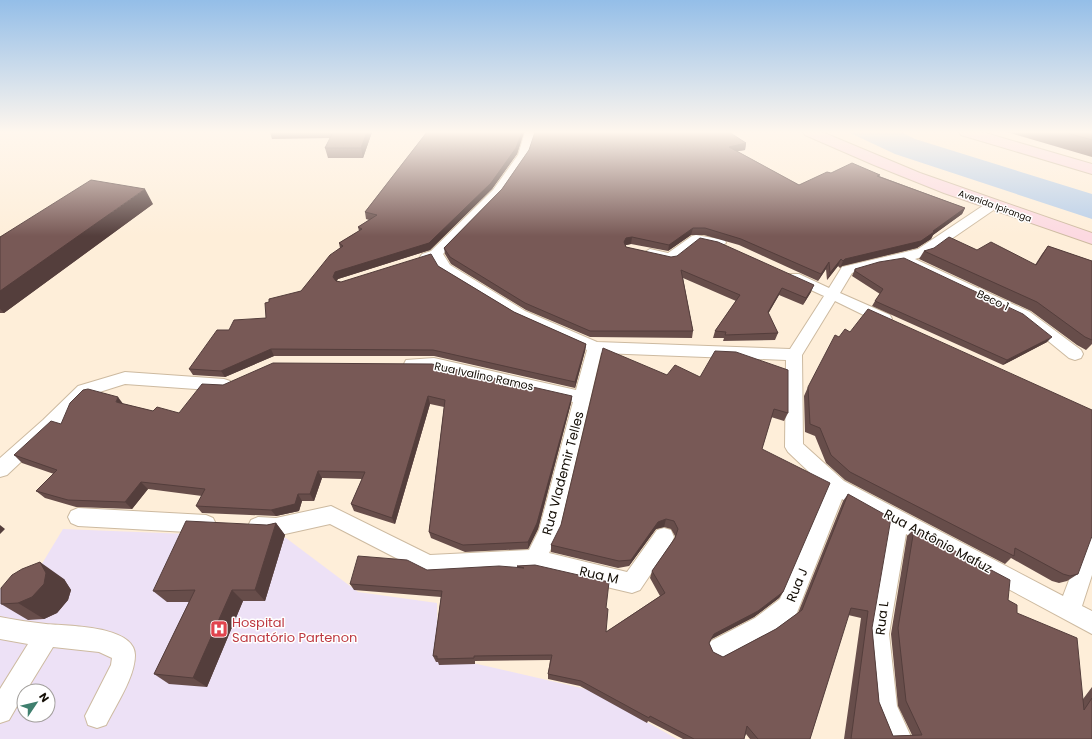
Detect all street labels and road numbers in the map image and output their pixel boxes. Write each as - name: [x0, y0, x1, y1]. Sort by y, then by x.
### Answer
- street label: Avenida Ipiranga: [957, 187, 1033, 225]
- street label: Beco 1: [974, 286, 1012, 314]
- street label: Rua Ivalino Ramos: [433, 358, 535, 394]
- street label: Rua Vlademir Telles: [537, 409, 589, 537]
- street label: Rua Antônio Mafuz: [880, 504, 996, 578]
- street label: Rua M: [578, 561, 620, 589]
- street label: Rua J: [782, 565, 812, 605]
- street label: Rua L: [870, 600, 894, 636]

